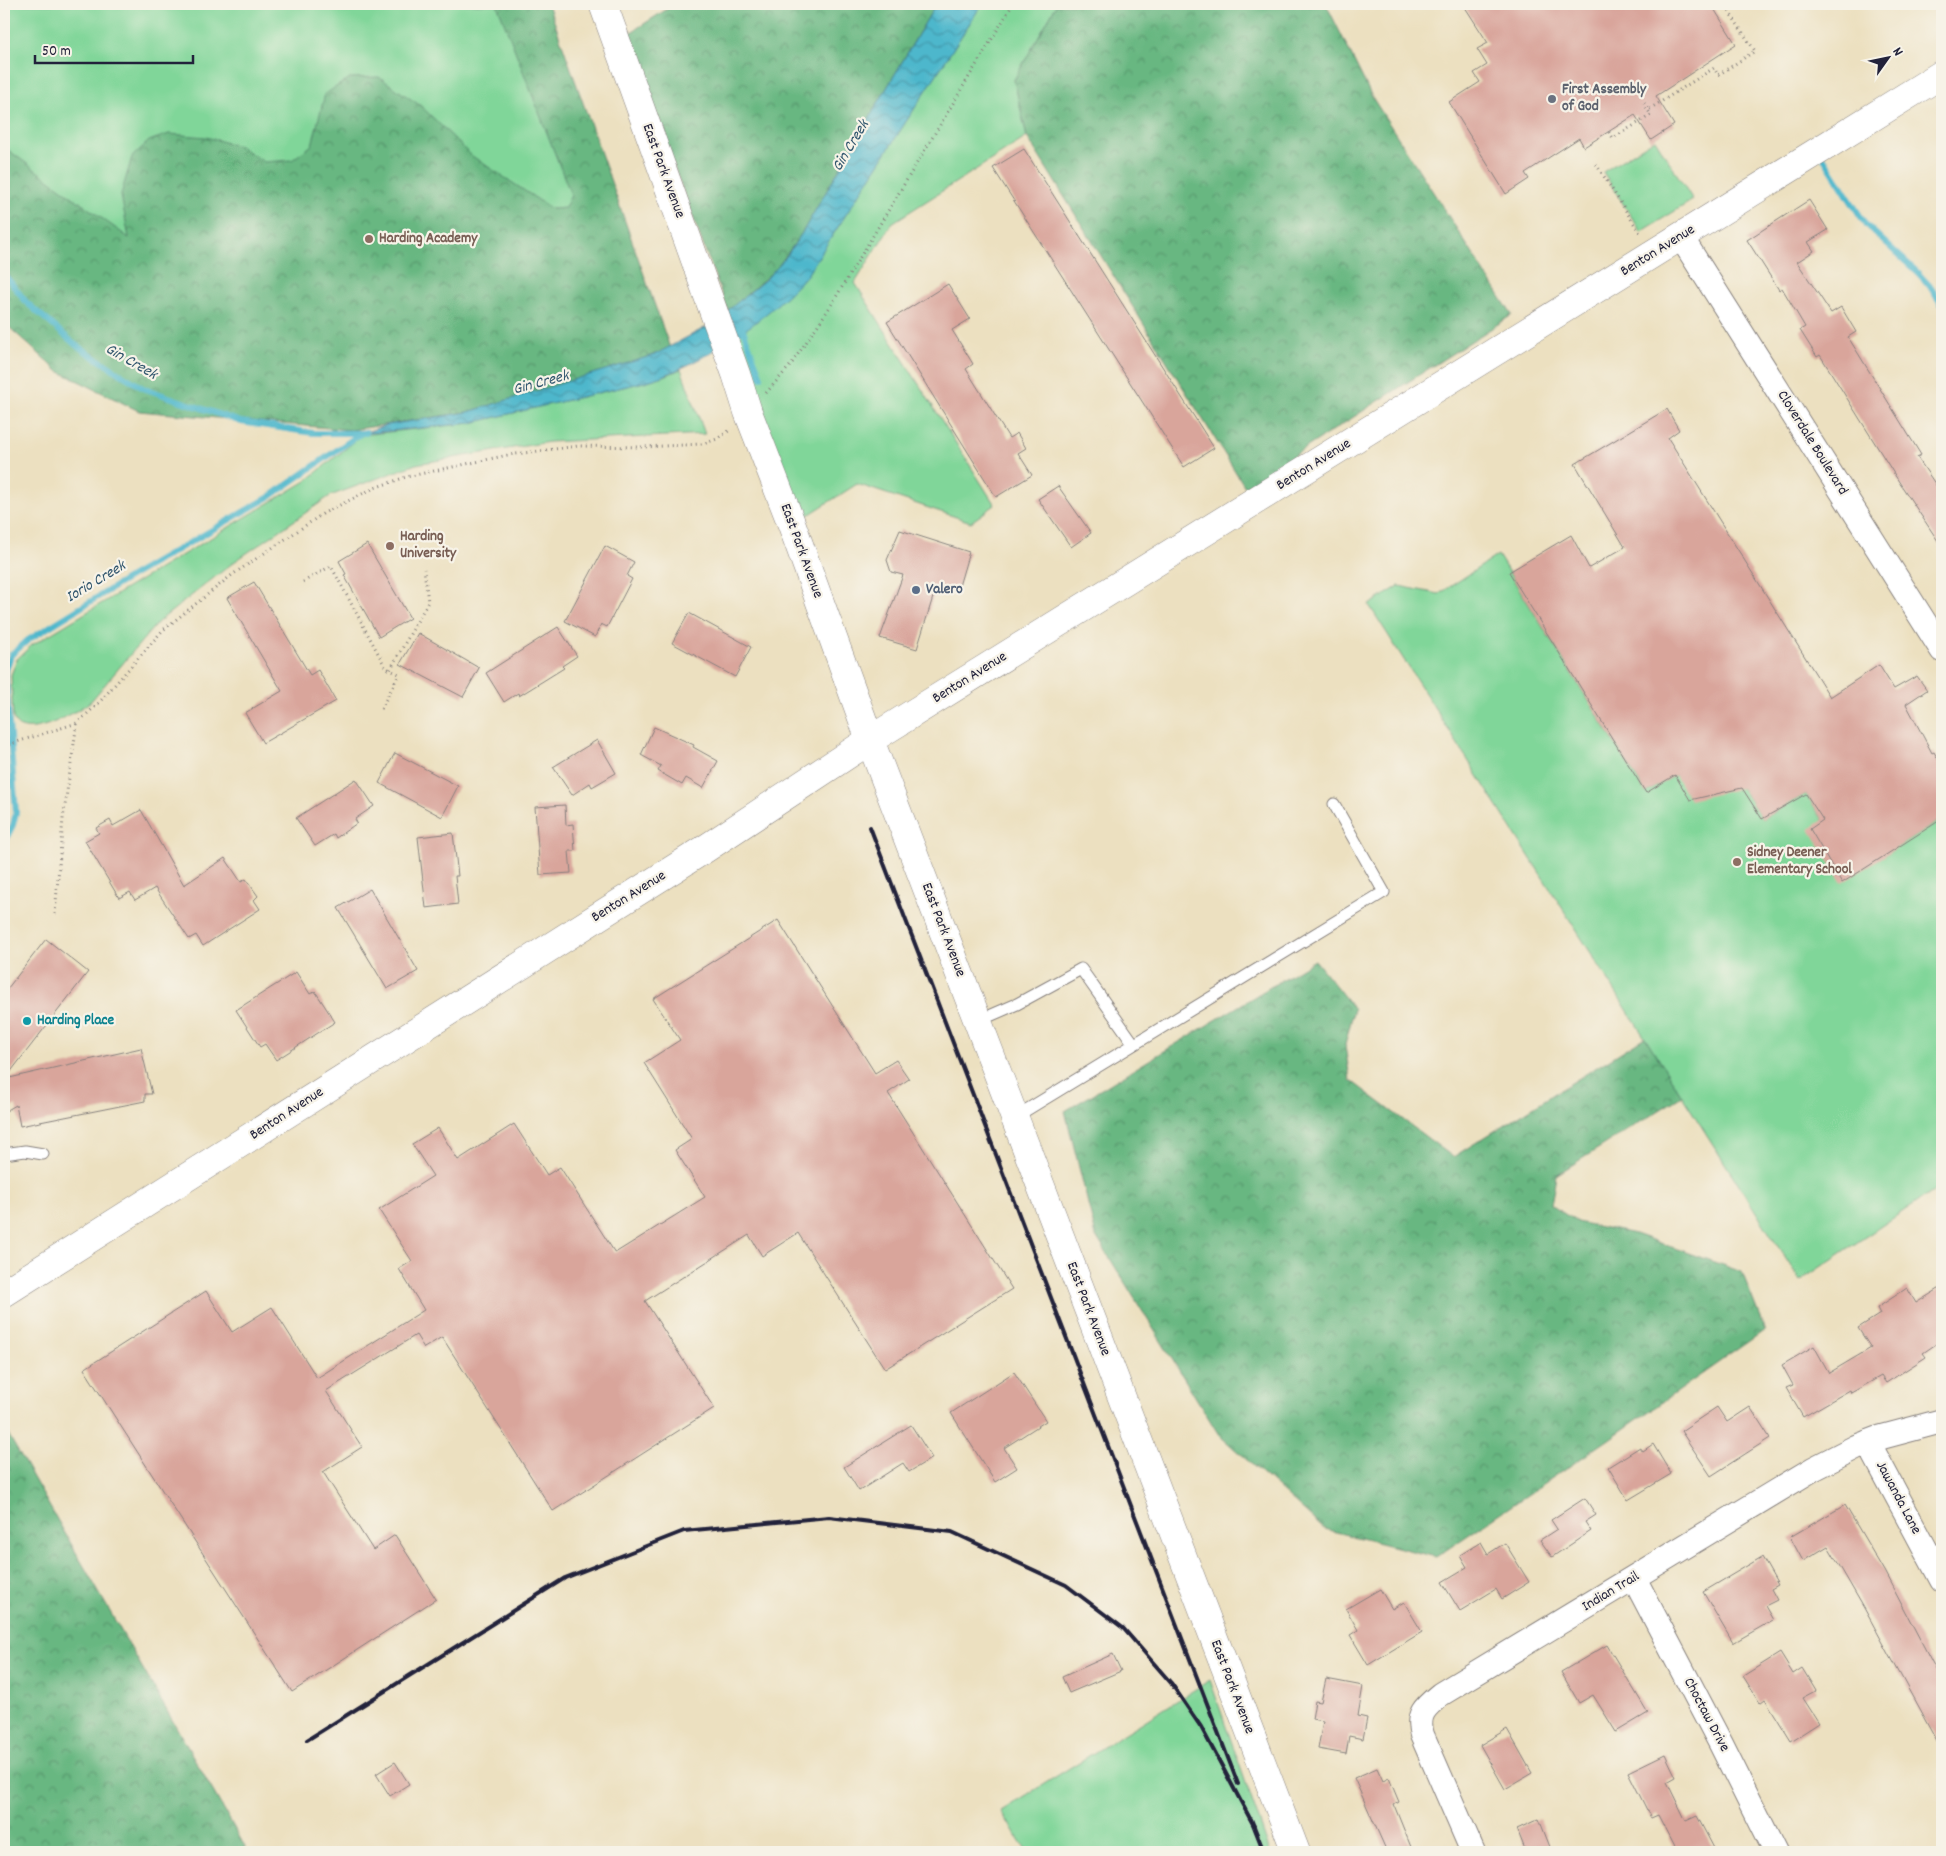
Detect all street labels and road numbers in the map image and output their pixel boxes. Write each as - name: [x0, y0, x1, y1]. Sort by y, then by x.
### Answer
- street label: East Park Avenue: [636, 121, 690, 222]
- street label: Benton Avenue: [1616, 219, 1700, 283]
- street label: Cloverdale Boulevard: [1771, 386, 1853, 500]
- street label: Benton Avenue: [1272, 433, 1356, 497]
- street label: East Park Avenue: [774, 501, 828, 602]
- street label: Benton Avenue: [928, 646, 1012, 710]
- street label: Benton Avenue: [587, 865, 671, 929]
- street label: East Park Avenue: [915, 880, 971, 981]
- street label: Benton Avenue: [246, 1082, 329, 1146]
- street label: East Park Avenue: [1060, 1259, 1116, 1360]
- street label: Jawanda Lane: [1869, 1457, 1927, 1539]
- street label: Indian Trail: [1578, 1566, 1644, 1618]
- street label: East Park Avenue: [1204, 1637, 1260, 1738]
- street label: Choctaw Drive: [1677, 1674, 1735, 1757]

